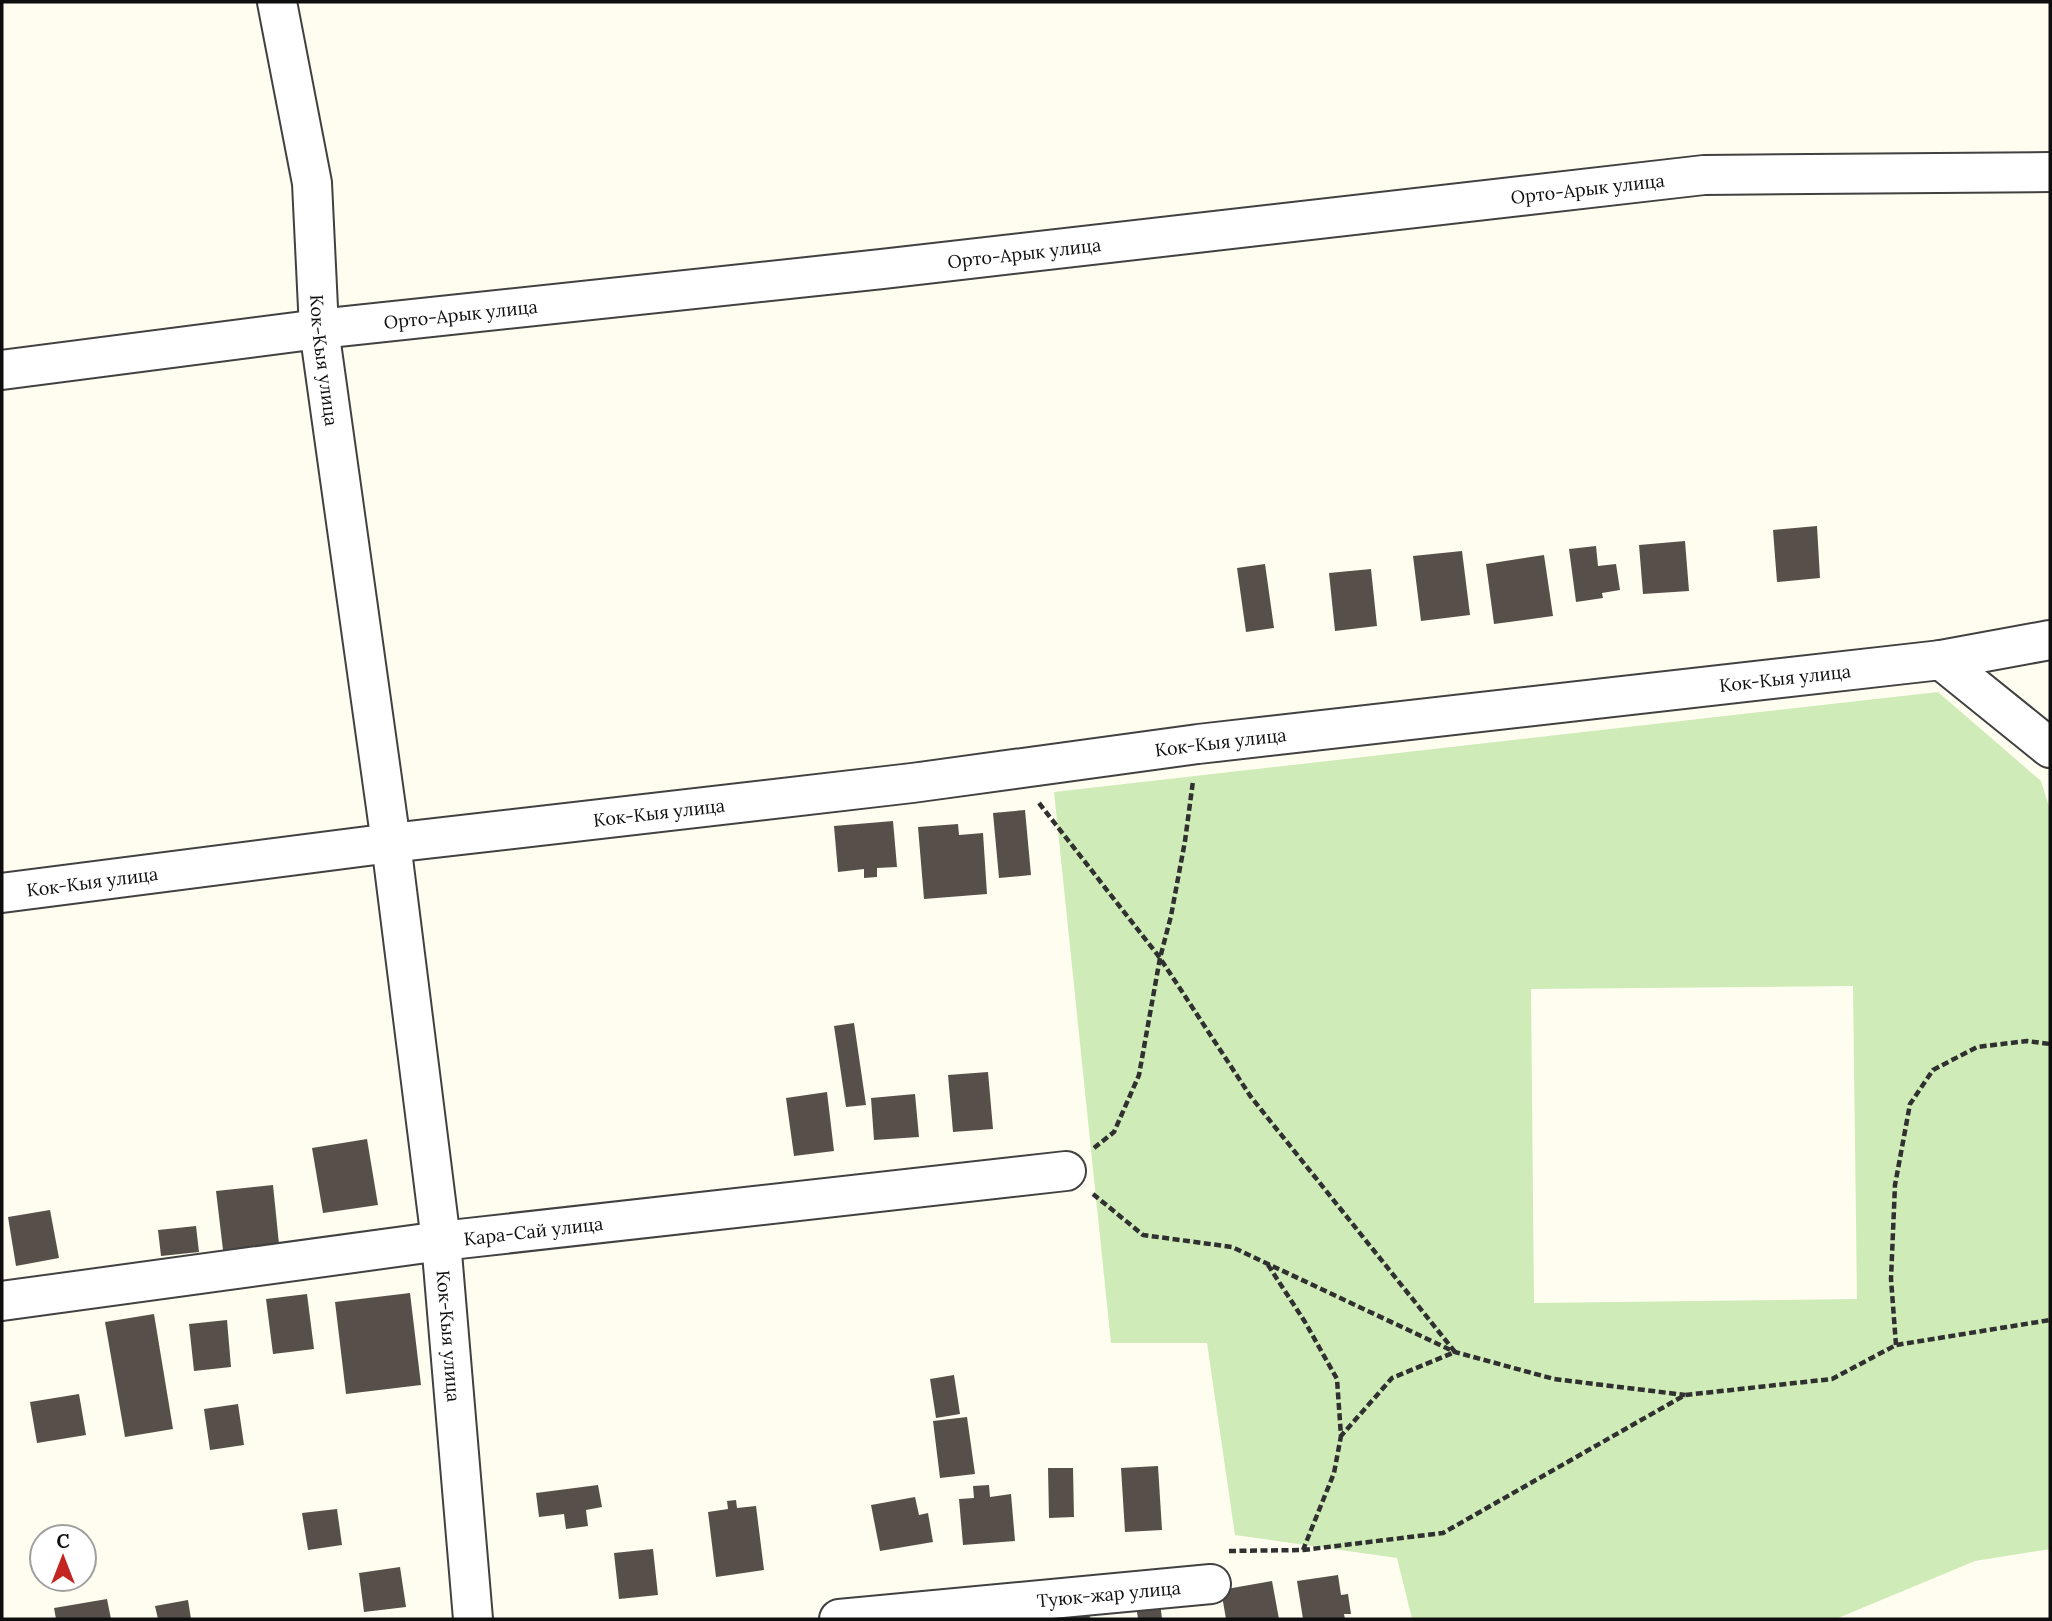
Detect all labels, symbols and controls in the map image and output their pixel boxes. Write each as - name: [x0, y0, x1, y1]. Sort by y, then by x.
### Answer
- street label: Орто-Арык улица: [1509, 168, 1666, 209]
- street label: Орто-Арык улица: [946, 233, 1102, 273]
- street label: Кок-Кыя улица: [306, 294, 344, 427]
- street label: Орто-Арык улица: [382, 294, 539, 334]
- street label: Кок-Кыя улица: [1718, 659, 1852, 697]
- street label: Кок-Кыя улица: [1153, 723, 1288, 761]
- street label: Кок-Кыя улица: [592, 793, 726, 831]
- street label: Кок-Кыя улица: [25, 862, 159, 901]
- street label: Кара-Сай улица: [462, 1211, 604, 1250]
- street label: Кок-Кыя улица: [432, 1269, 466, 1403]
- north arrow: [28, 1523, 98, 1593]
- text: С: [56, 1529, 70, 1553]
- street label: Туюк-жар улица: [1036, 1575, 1182, 1612]

